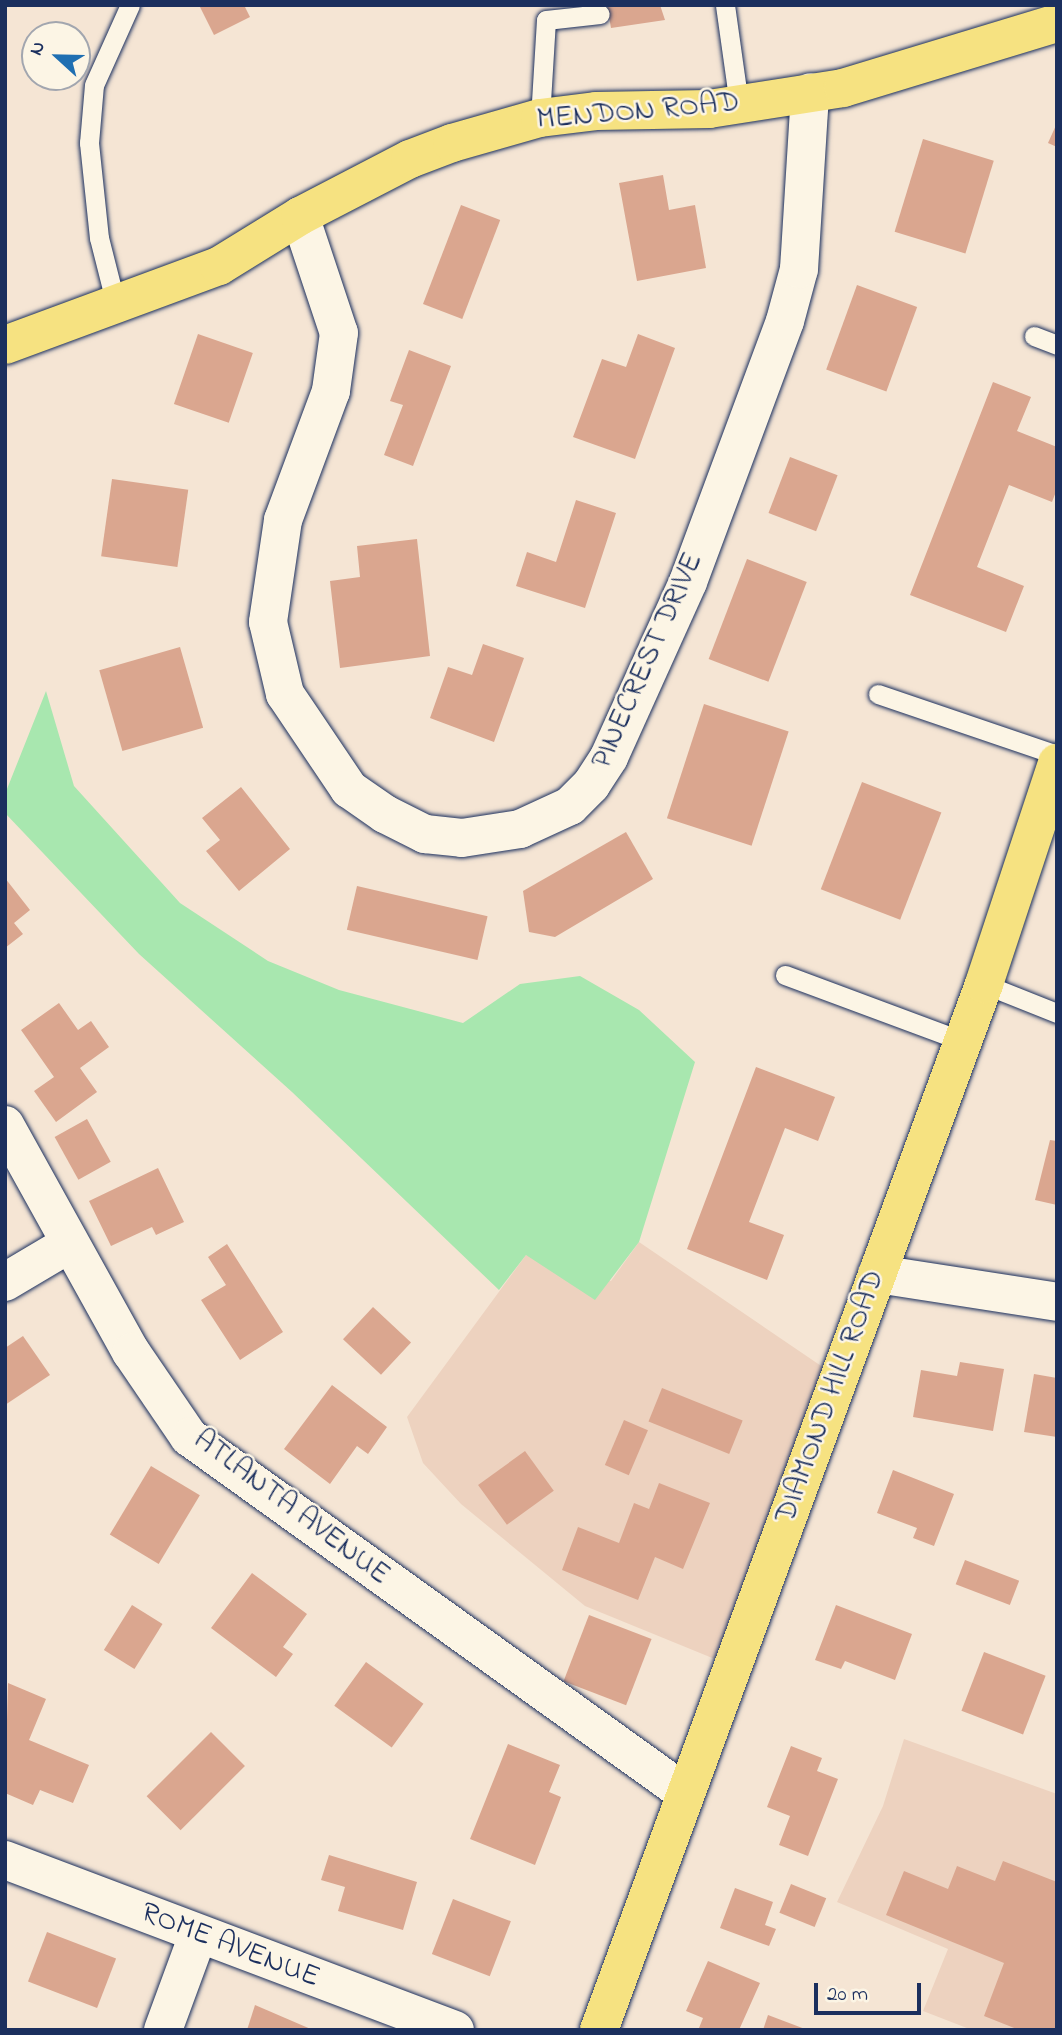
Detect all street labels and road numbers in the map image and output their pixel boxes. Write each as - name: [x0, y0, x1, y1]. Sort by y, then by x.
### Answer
- street label: MENDON ROAD: [535, 85, 741, 139]
- street label: PINECREST DRIVE: [584, 548, 712, 774]
- street label: DIAMOND HILL ROAD: [769, 1266, 893, 1528]
- street label: ATLANTA AVENUE: [186, 1422, 396, 1594]
- street label: ROME AVENUE: [135, 1895, 325, 1997]

